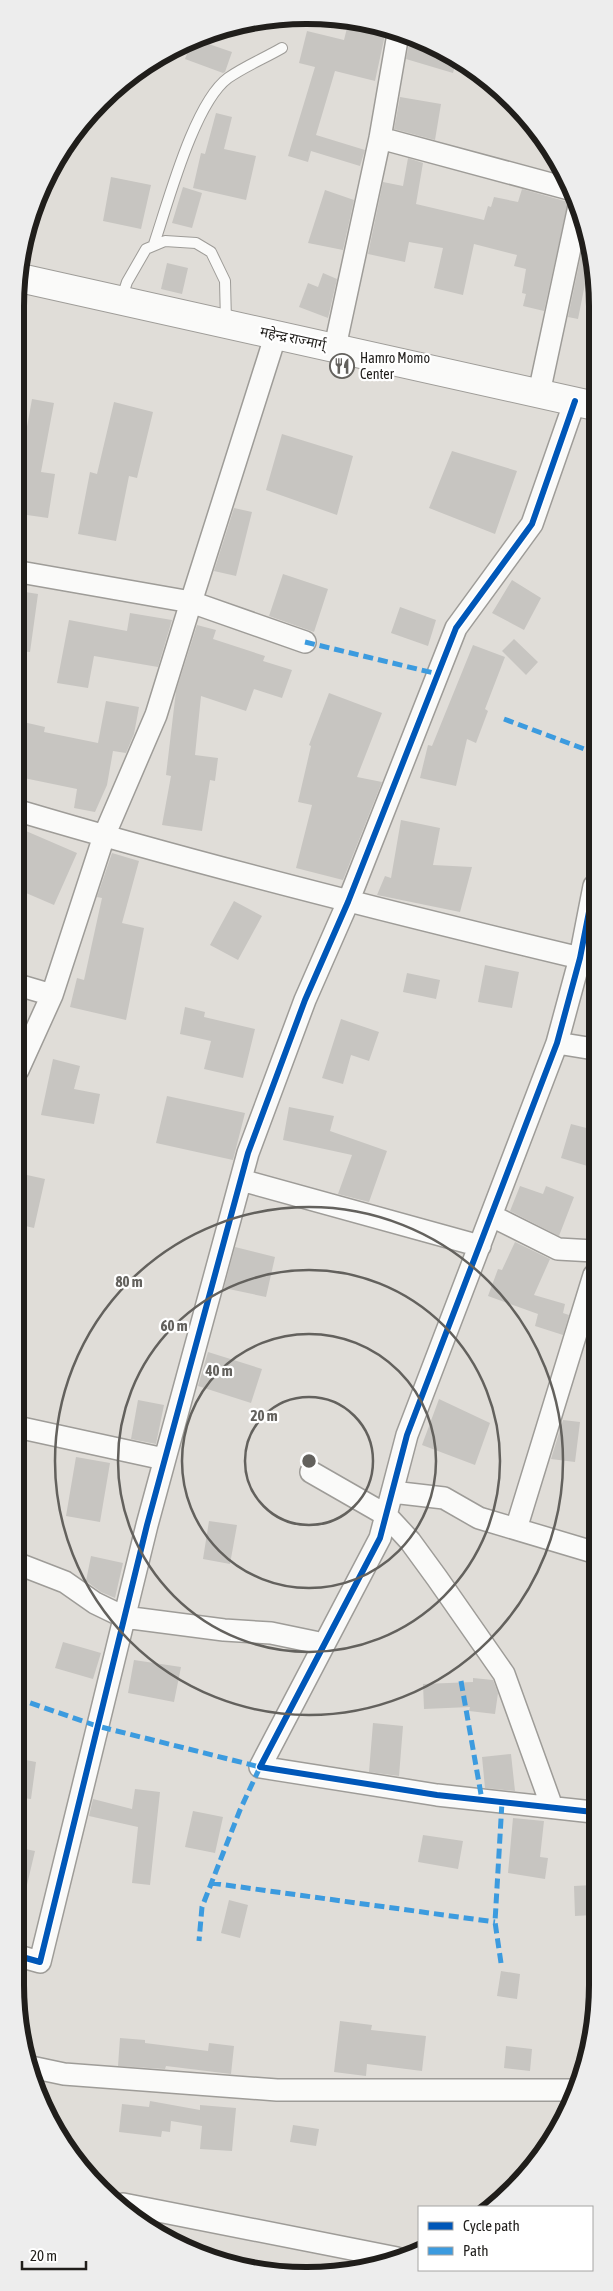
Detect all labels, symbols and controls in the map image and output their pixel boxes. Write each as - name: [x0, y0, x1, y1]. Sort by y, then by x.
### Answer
- street label: महेन्द्र राज्मार्ग्: [258, 322, 329, 355]
- place label: Hamro Momo Center: [360, 350, 430, 382]
- restaurant icon: Hamro Momo Center: [329, 353, 355, 379]
- text: 80 m: [116, 1273, 143, 1290]
- text: 60 m: [161, 1317, 188, 1334]
- text: 40 m: [205, 1362, 233, 1379]
- text: 20 m: [251, 1407, 278, 1424]
- centre of rings: [300, 1452, 318, 1470]
- legend: [418, 2206, 593, 2271]
- text: Cycle path: [463, 2217, 520, 2234]
- scale bar: [22, 2238, 86, 2270]
- text: Path: [463, 2242, 489, 2259]
- text: 20 m: [30, 2247, 57, 2264]

